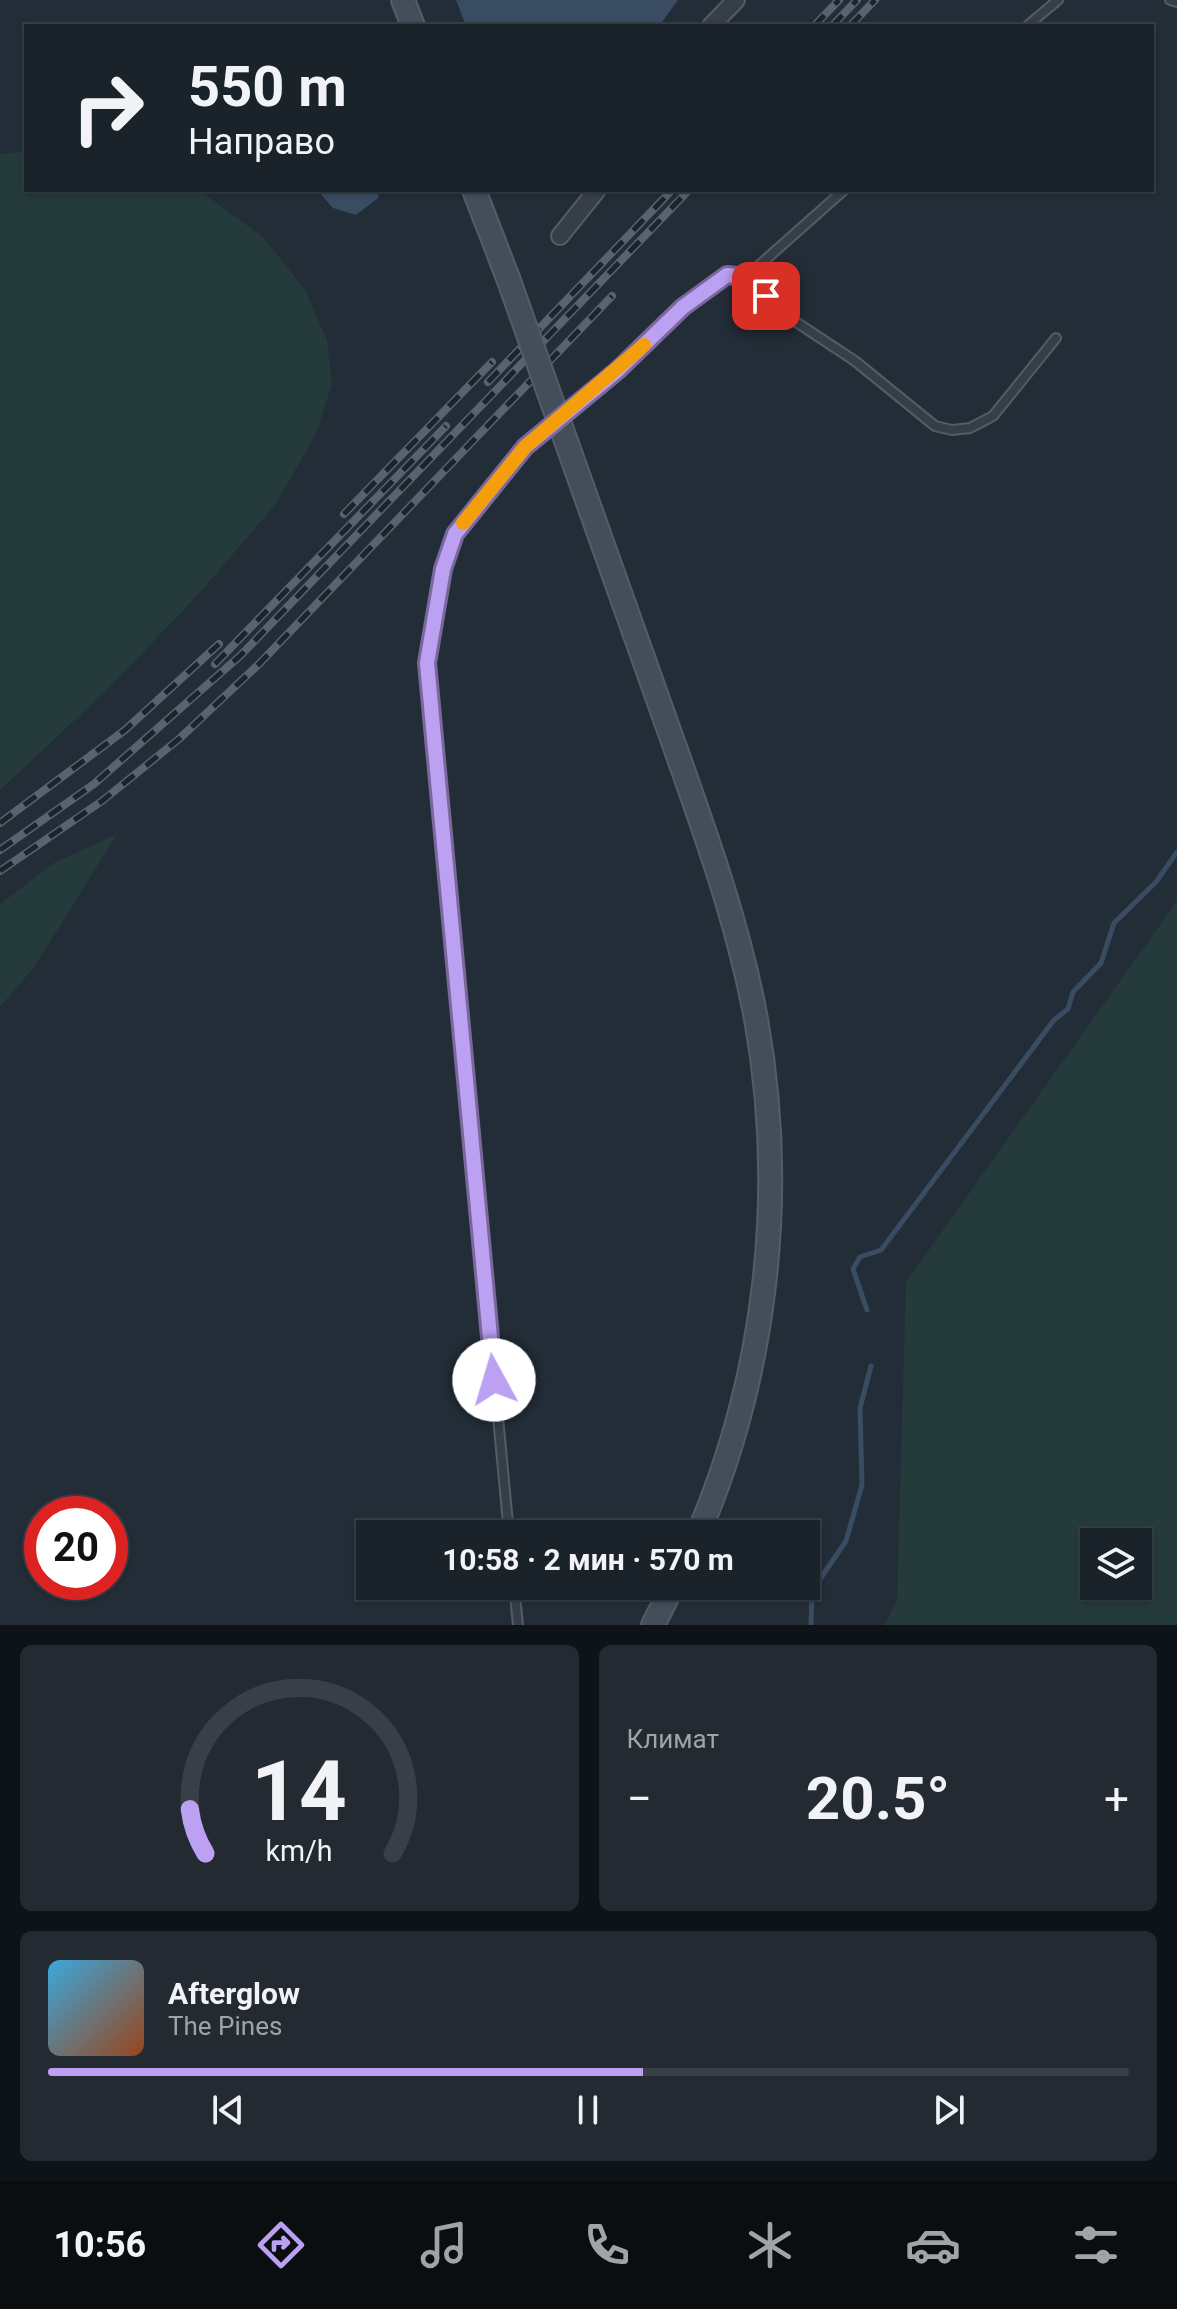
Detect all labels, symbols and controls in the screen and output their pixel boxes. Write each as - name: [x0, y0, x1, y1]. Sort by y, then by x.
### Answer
- text: 550 m: [188, 54, 347, 120]
- icon: right: [56, 56, 160, 160]
- text: Направо: [188, 121, 335, 163]
- pin: [732, 262, 800, 330]
- icon: arrive: [744, 274, 788, 318]
- position arrow: [452, 1338, 536, 1422]
- speed limit sign: 20: [24, 1496, 128, 1600]
- map controls: [1080, 1528, 1152, 1600]
- button: layers: [1080, 1528, 1152, 1600]
- text: 10:58 · 2 мин · 570 m: [442, 1542, 734, 1577]
- text: Климат: [627, 1724, 719, 1754]
- text: 14: [252, 1743, 347, 1840]
- text: 20.5°: [806, 1763, 950, 1834]
- text: −: [627, 1773, 652, 1825]
- text: +: [1104, 1773, 1129, 1825]
- text: km/h: [266, 1834, 333, 1868]
- text: Afterglow: [168, 1976, 300, 2011]
- text: The Pines: [168, 2011, 282, 2041]
- icon: previous: [206, 2088, 250, 2132]
- icon: pause: [566, 2088, 610, 2132]
- icon: next: [927, 2088, 971, 2132]
- icon: directions: [253, 2217, 309, 2273]
- icon: music: [416, 2217, 472, 2273]
- icon: phone: [579, 2217, 635, 2273]
- icon: climate: [742, 2217, 798, 2273]
- icon: car: [905, 2217, 961, 2273]
- icon: filters: [1068, 2217, 1124, 2273]
- text: 10:56: [53, 2224, 146, 2266]

